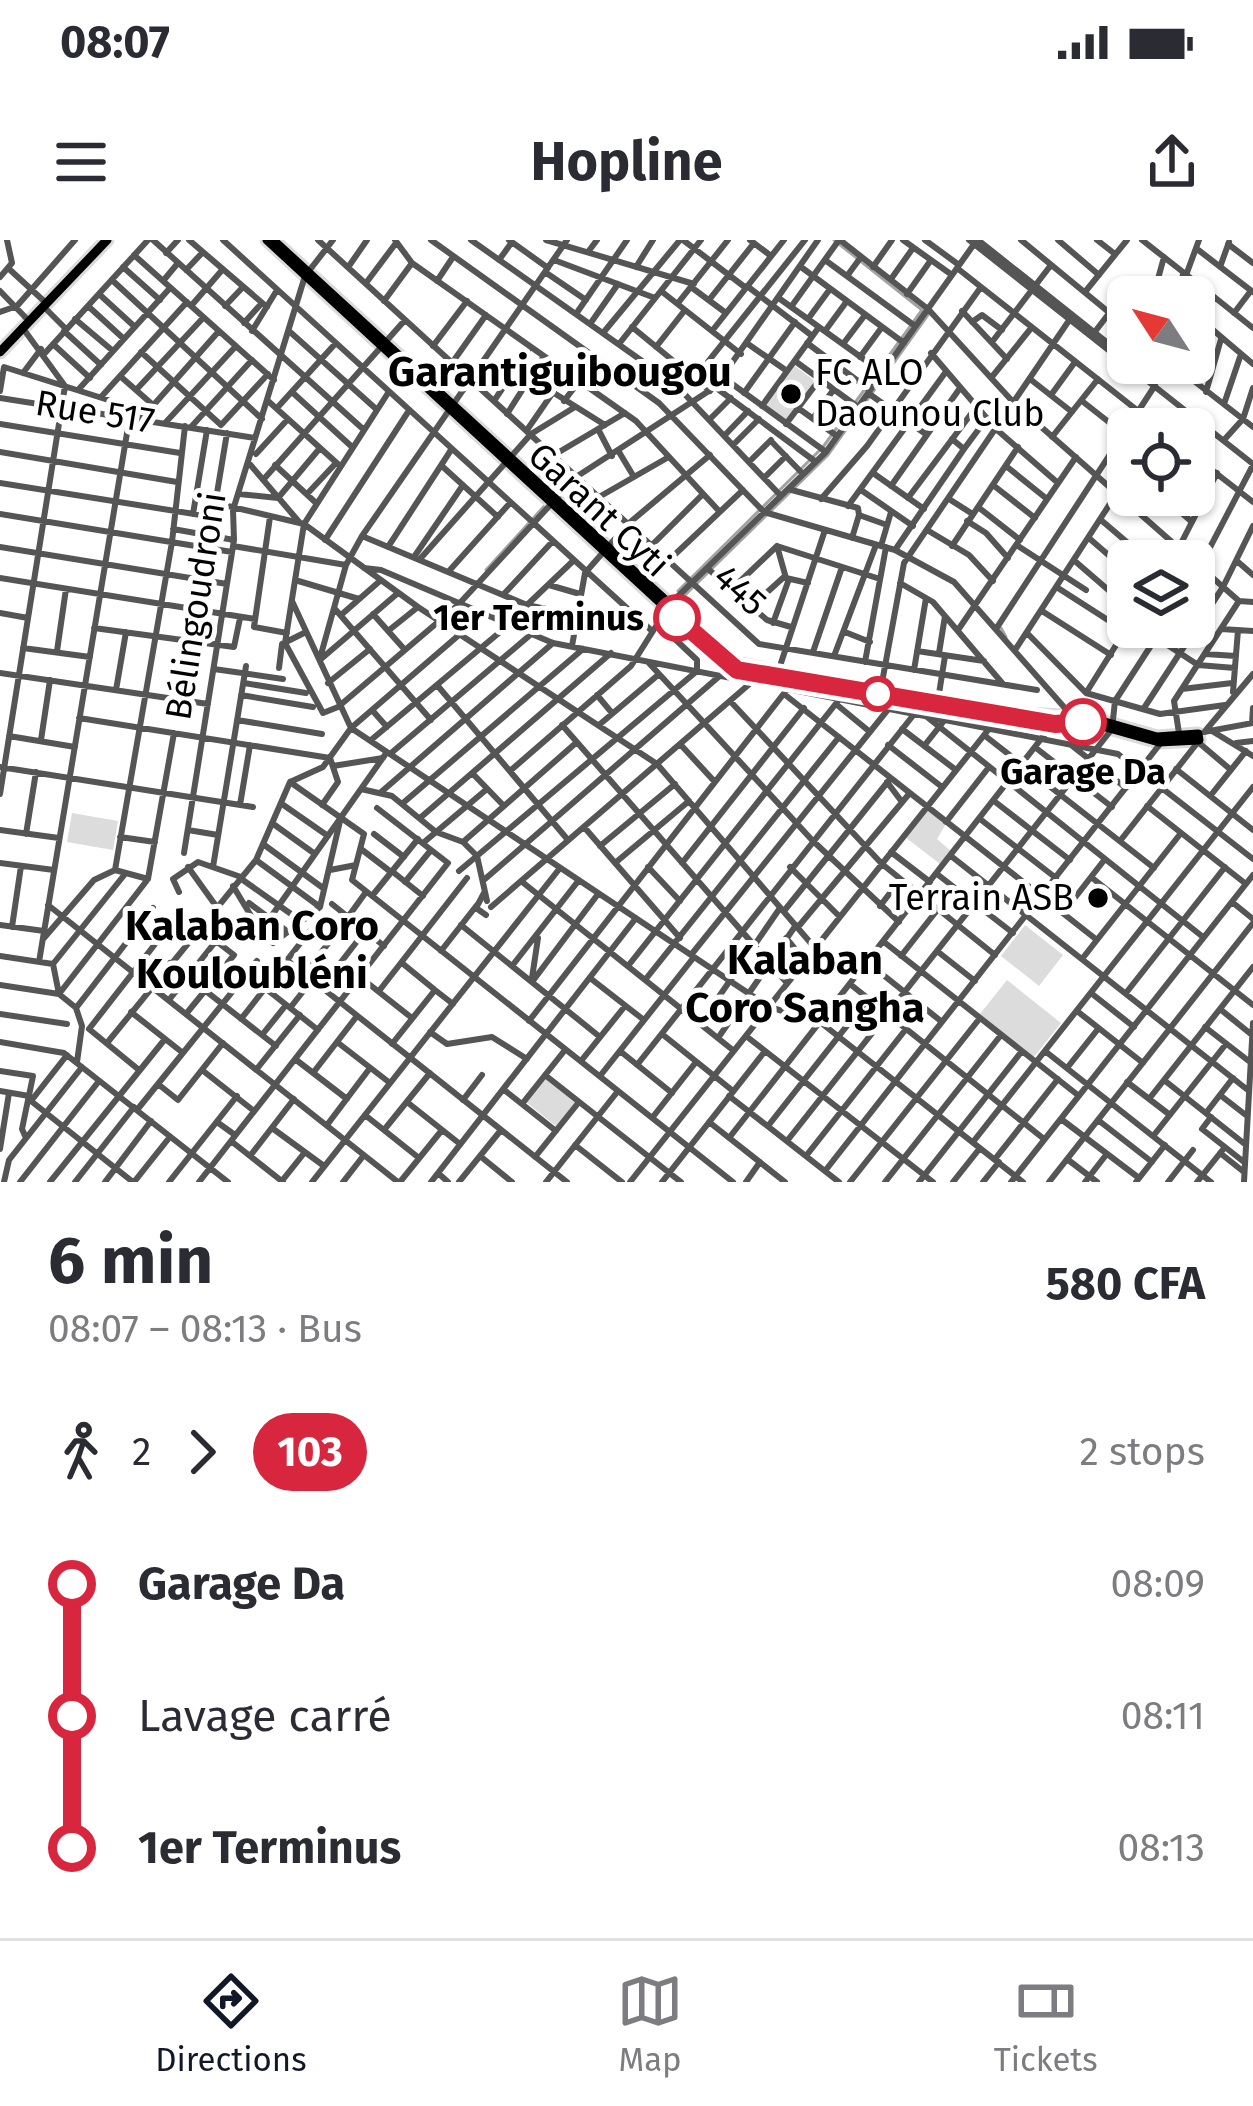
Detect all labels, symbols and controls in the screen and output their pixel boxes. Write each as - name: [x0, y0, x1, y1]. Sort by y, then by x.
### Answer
- text: 08:07: [60, 15, 170, 69]
- icon: menu: [48, 129, 114, 195]
- icon: share: [1139, 129, 1205, 195]
- text: Hopline: [531, 130, 722, 194]
- north arrow: [1107, 276, 1215, 384]
- map controls: [1107, 276, 1215, 648]
- district label: Garantiguibougou: [388, 347, 732, 397]
- place label: FC ALO Daounou Club: [815, 351, 1045, 436]
- street label: Rue 517: [32, 381, 158, 443]
- marker: FC ALO Daounou Club: [778, 381, 804, 407]
- button: locate: [1107, 408, 1215, 516]
- street label: Garant Cyti: [519, 433, 679, 587]
- street label: Bélingoudroni: [156, 489, 236, 723]
- button: layers: [1107, 540, 1215, 648]
- street label: 445: [704, 555, 776, 625]
- place label: 1er Terminus: [433, 596, 644, 640]
- marker: 1er Terminus: [655, 596, 699, 640]
- unlabelled marker: [862, 678, 894, 710]
- marker: Garage Da: [1061, 700, 1105, 744]
- place label: Garage Da: [1000, 750, 1166, 794]
- place label: Terrain ASB: [889, 876, 1074, 920]
- marker: Terrain ASB: [1085, 885, 1111, 911]
- district label: Kalaban Coro Kouloubléni: [125, 901, 379, 999]
- district label: Kalaban Coro Sangha: [685, 935, 925, 1033]
- text: 6 min: [48, 1221, 213, 1300]
- text: 580 CFA: [1046, 1257, 1205, 1311]
- text: 08:07 – 08:13 · Bus: [48, 1306, 362, 1352]
- icon: walk: [48, 1419, 114, 1485]
- icon: forward: [169, 1419, 235, 1485]
- text: 103: [277, 1427, 343, 1477]
- text: 2: [132, 1429, 151, 1475]
- text: 2 stops: [1079, 1429, 1205, 1475]
- text: Garage Da: [138, 1557, 345, 1611]
- text: 08:09: [1111, 1561, 1205, 1607]
- text: Lavage carré: [138, 1689, 392, 1743]
- text: 08:11: [1121, 1693, 1205, 1739]
- text: 1er Terminus: [138, 1821, 401, 1875]
- text: 08:13: [1118, 1825, 1205, 1871]
- tab: Directions: [155, 1968, 307, 2080]
- tab: Map: [617, 1968, 683, 2080]
- tab: Tickets: [994, 1968, 1098, 2080]

